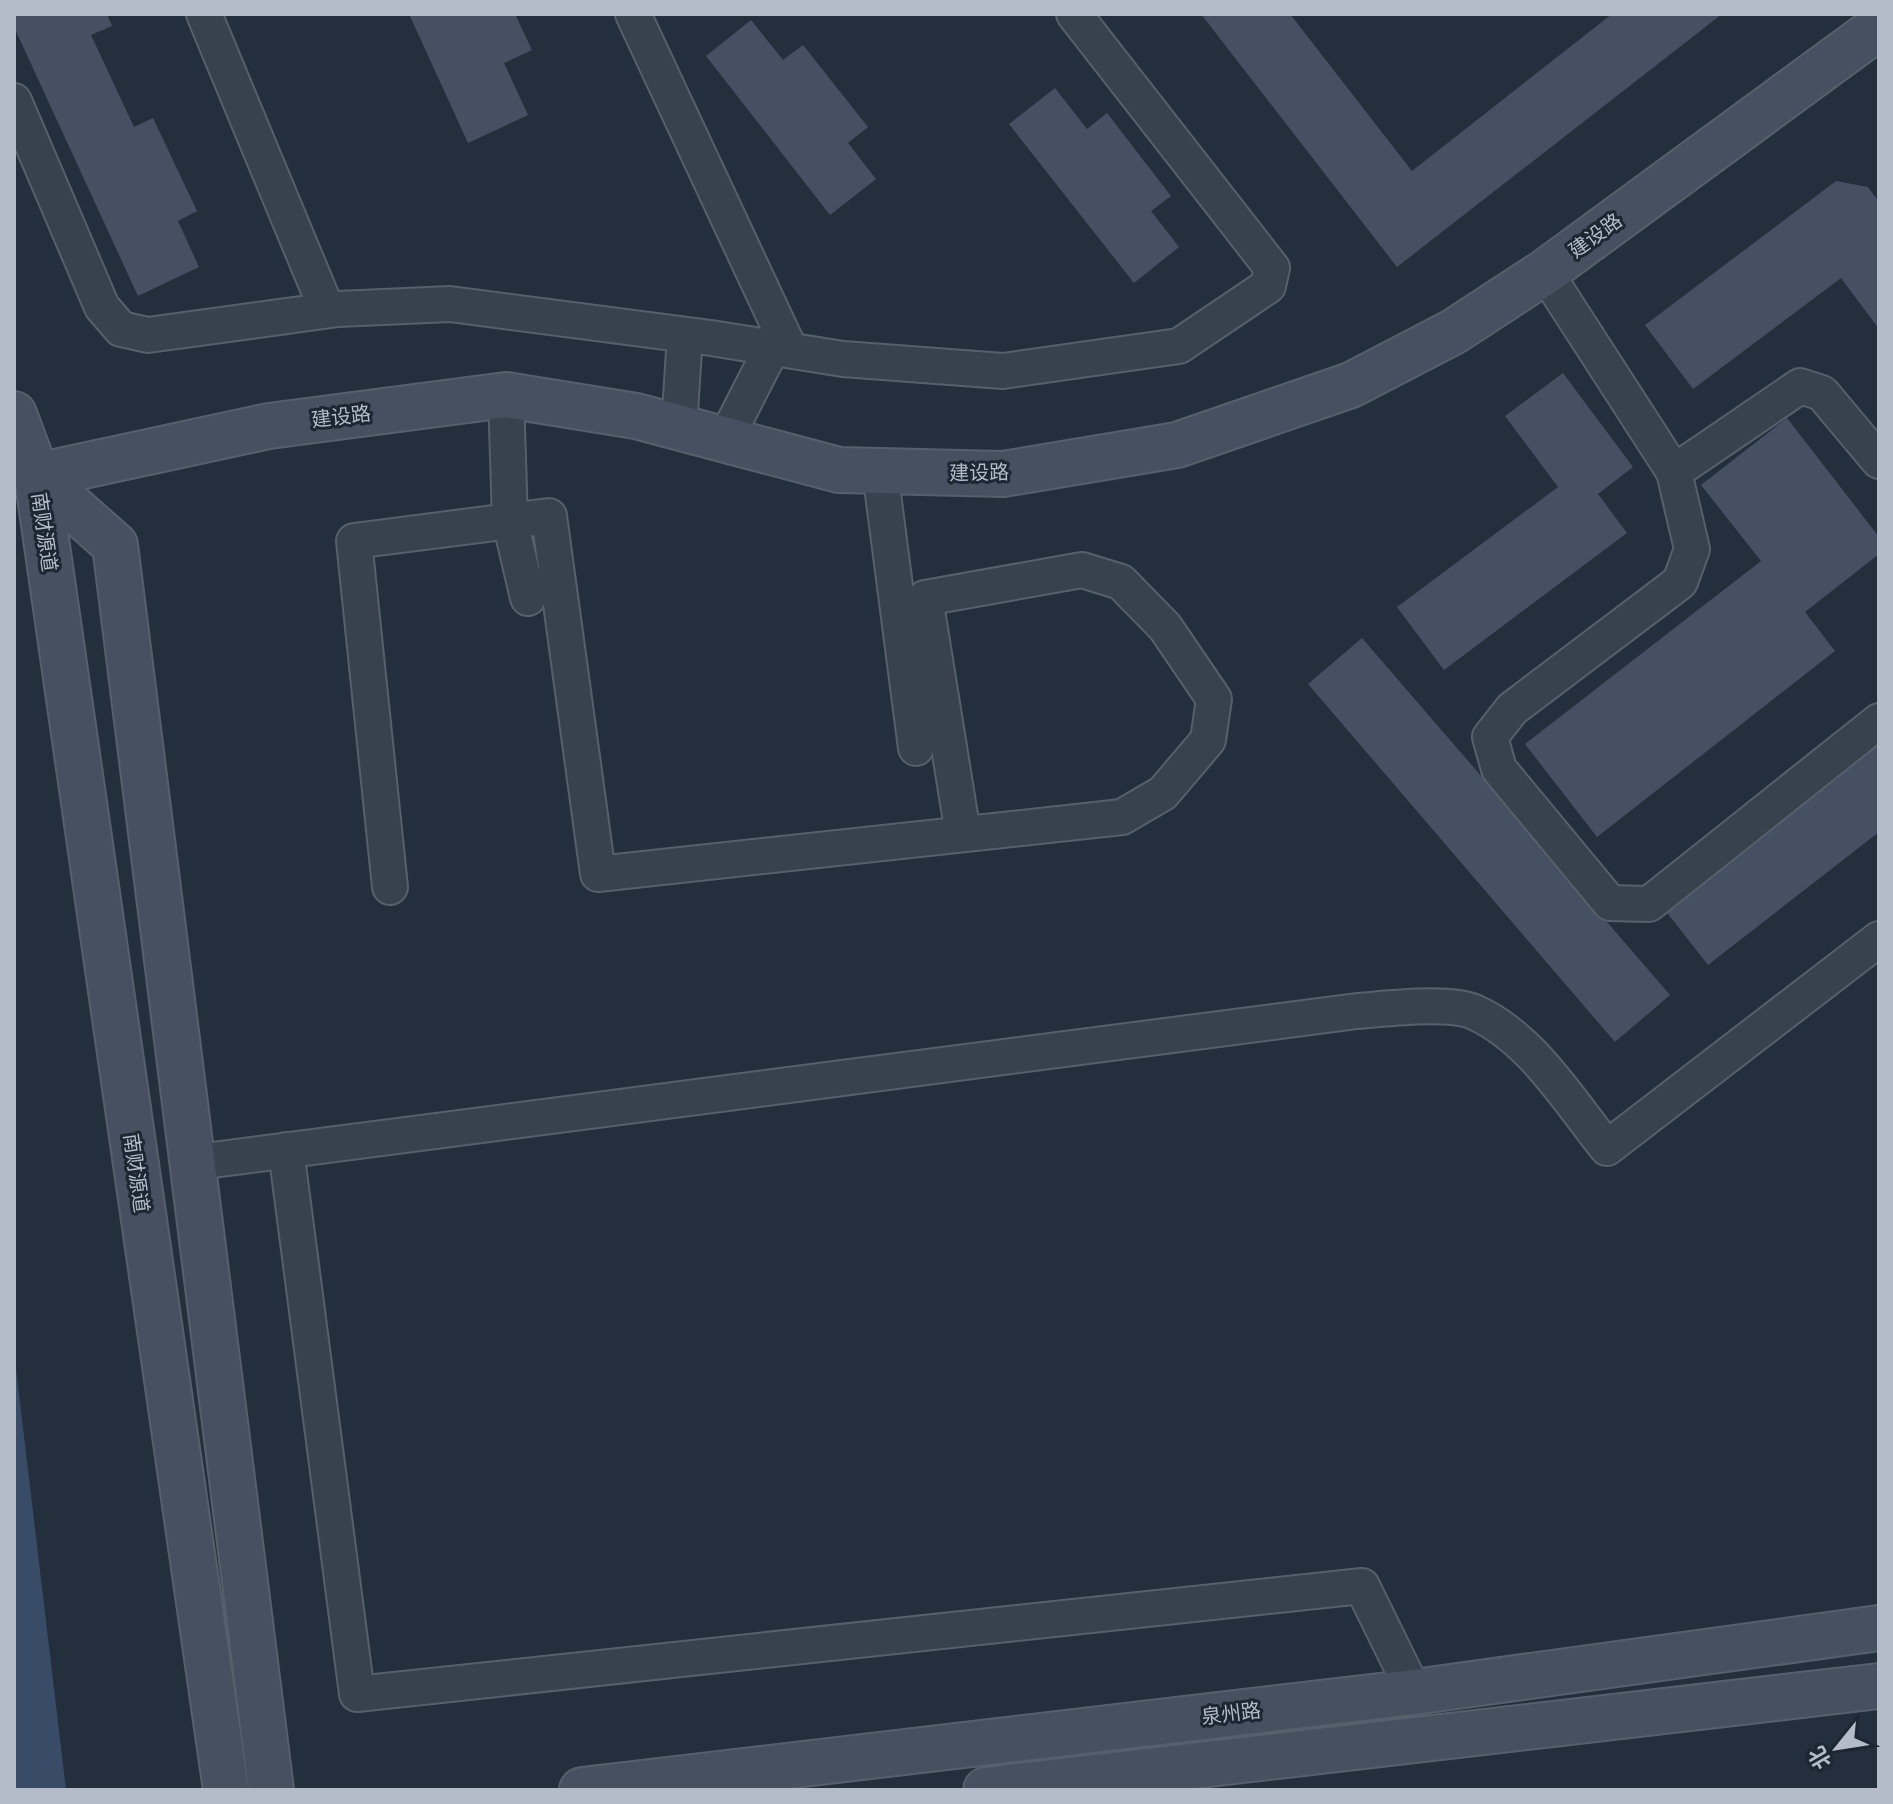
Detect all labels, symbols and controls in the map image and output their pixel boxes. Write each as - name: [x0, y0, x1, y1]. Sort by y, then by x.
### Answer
- street label: 建设路: [1563, 206, 1627, 264]
- street label: 建设路: [310, 399, 372, 433]
- street label: 建设路: [949, 458, 1009, 486]
- street label: 南财源道: [26, 491, 64, 573]
- street label: 南财源道: [118, 1132, 156, 1214]
- street label: 泉州路: [1200, 1696, 1262, 1730]
- north arrow: [1797, 1708, 1877, 1788]
- text: 北: [1801, 1741, 1838, 1775]

